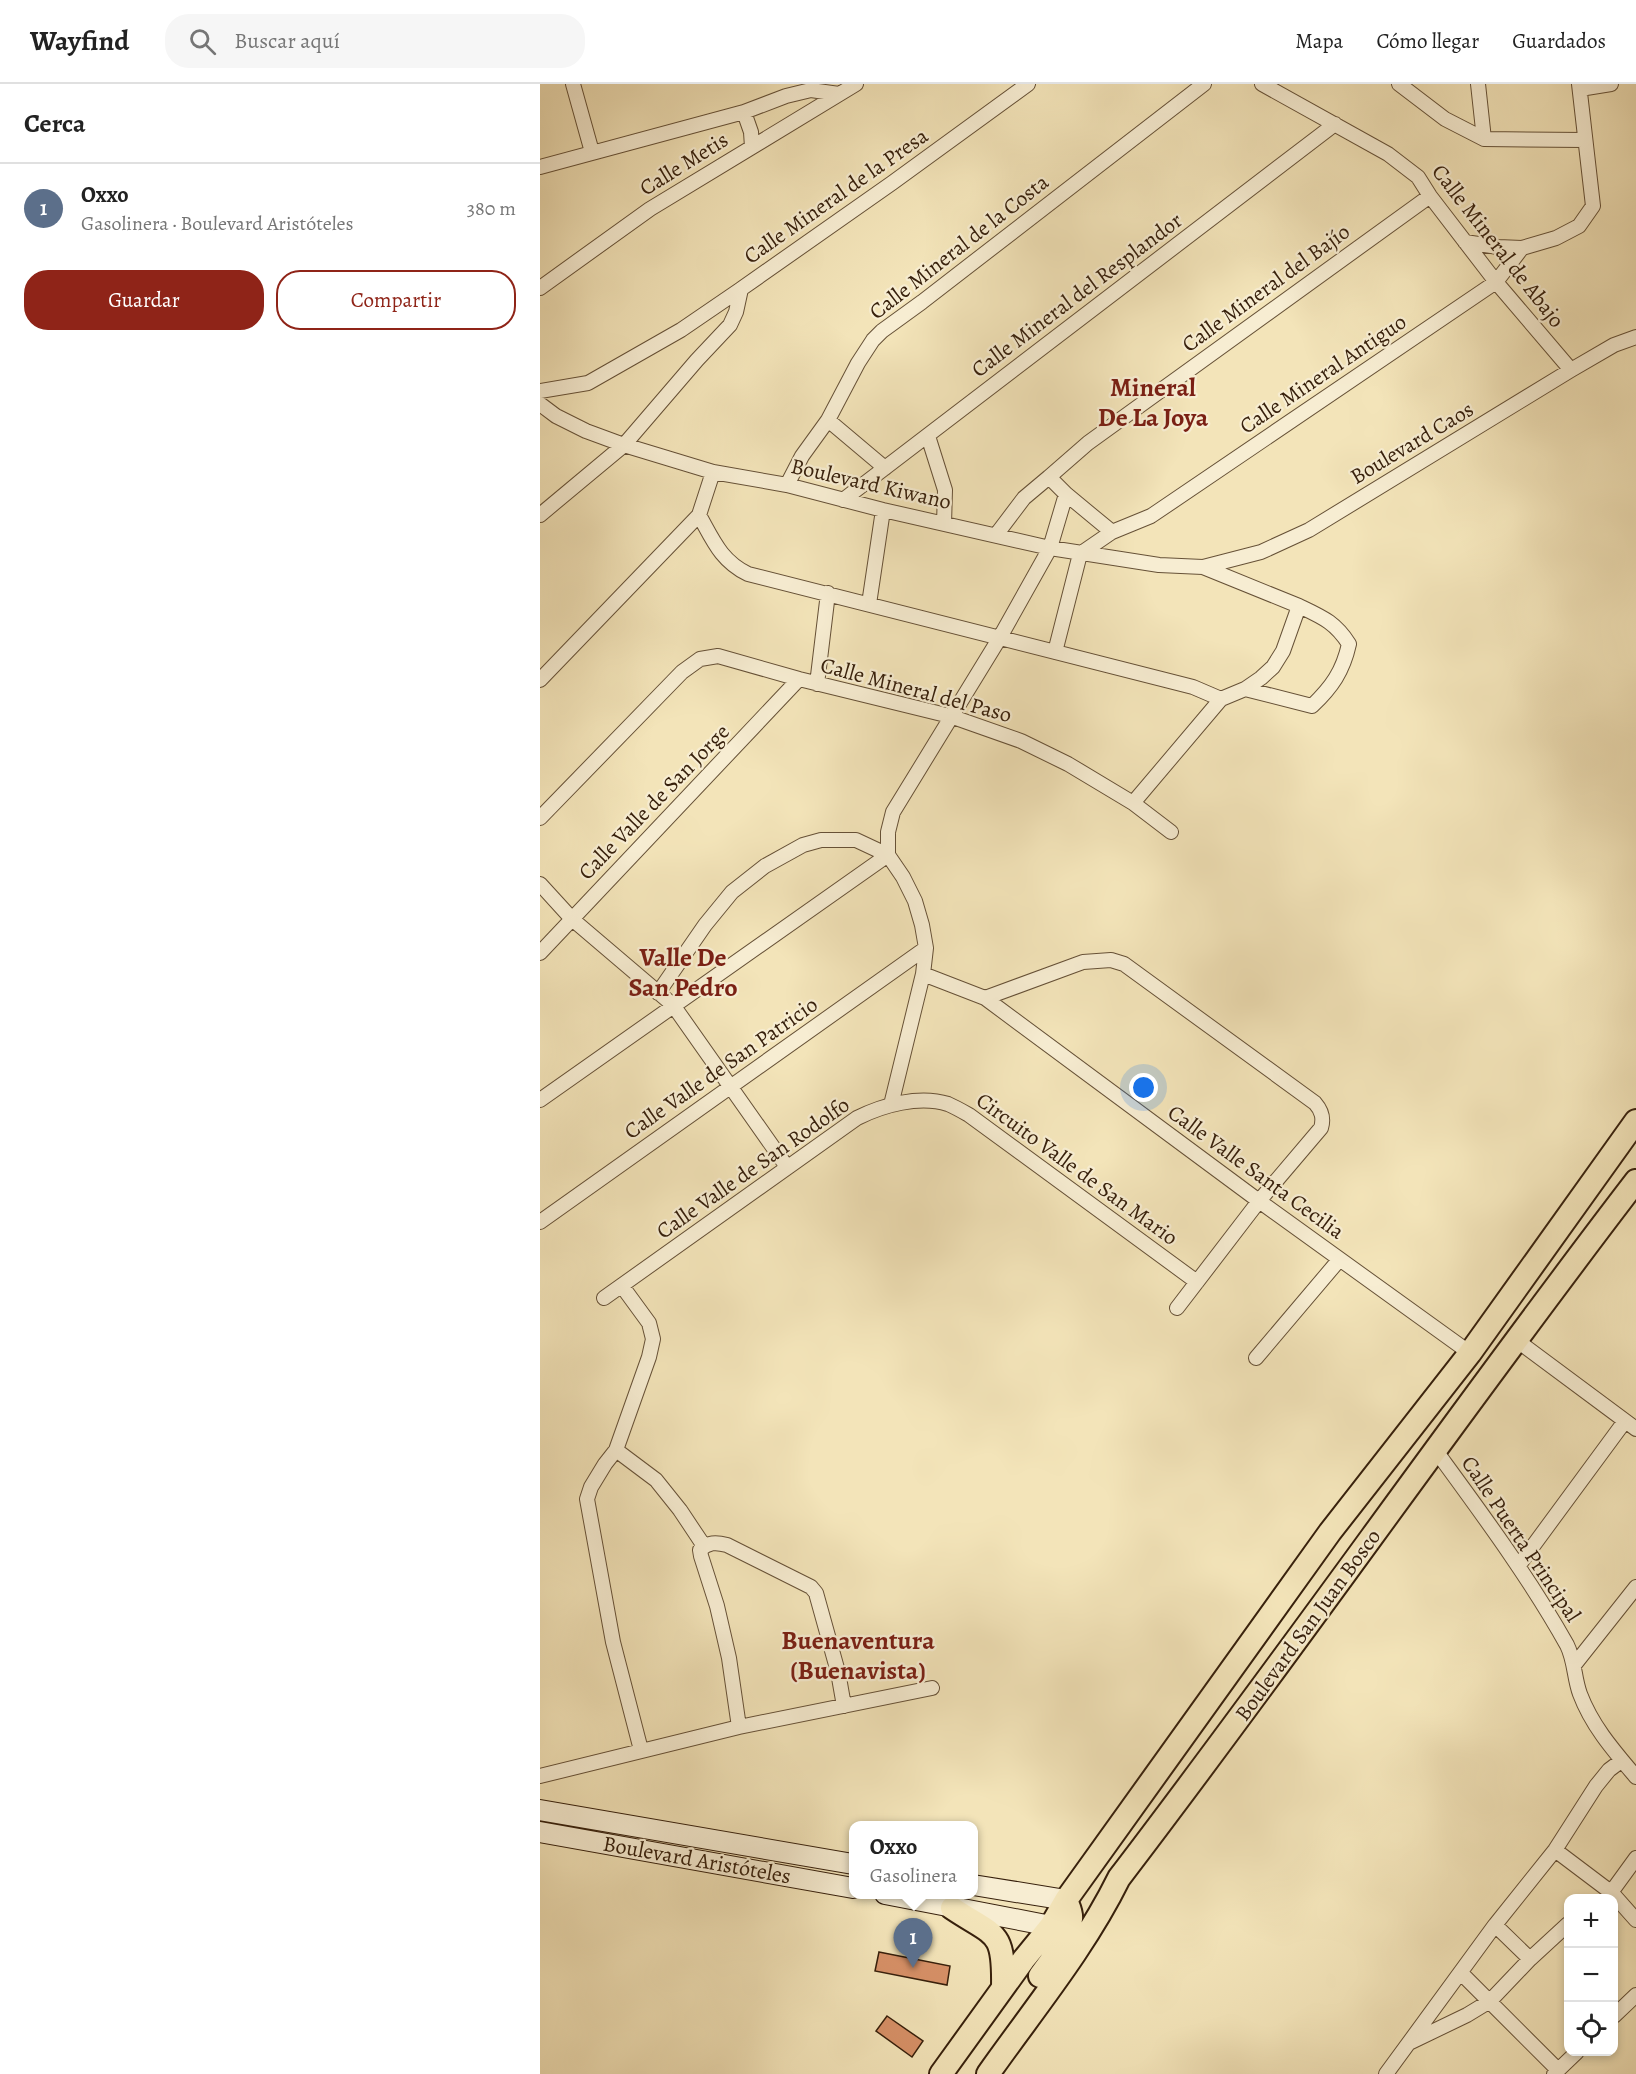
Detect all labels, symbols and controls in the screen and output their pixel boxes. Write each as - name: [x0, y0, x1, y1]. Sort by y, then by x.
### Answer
- search box: [165, 14, 585, 68]
- text: Wayfind: [30, 22, 129, 60]
- icon: search: [186, 25, 219, 58]
- text: Buscar aquí: [234, 26, 340, 56]
- text: Mapa: [1295, 27, 1343, 55]
- text: Cómo llegar: [1376, 27, 1479, 55]
- text: Guardados: [1512, 27, 1606, 55]
- text: Cerca: [24, 106, 86, 141]
- street label: Calle Mineral de la Presa: [738, 121, 935, 271]
- street label: Calle Metis: [634, 125, 734, 203]
- street label: Calle Mineral de Abajo: [1425, 158, 1571, 334]
- street label: Calle Mineral de la Costa: [863, 167, 1056, 327]
- text: Oxxo: [81, 180, 129, 210]
- text: 1: [40, 195, 47, 222]
- text: 380 m: [467, 195, 516, 222]
- street label: Calle Mineral del Resplandor: [965, 206, 1189, 384]
- text: Gasolinera · Boulevard Aristóteles: [81, 210, 354, 237]
- street label: Calle Mineral del Bajío: [1176, 217, 1356, 359]
- button: Guardar: [24, 270, 264, 330]
- button: Compartir: [276, 270, 516, 330]
- street label: Calle Mineral Antiguo: [1234, 307, 1412, 441]
- district label: Mineral De La Joya: [1098, 370, 1209, 435]
- street label: Boulevard Caos: [1345, 394, 1479, 492]
- street label: Boulevard Kiwano: [788, 451, 954, 517]
- street label: Calle Mineral del Paso: [817, 650, 1015, 730]
- street label: Calle Valle de San Jorge: [572, 717, 736, 887]
- district label: Valle De San Pedro: [628, 940, 738, 1005]
- street label: Calle Valle de San Patricio: [618, 990, 824, 1146]
- your location: [1129, 1073, 1158, 1102]
- street label: Circuito Valle de San Mario: [970, 1086, 1184, 1253]
- street label: Calle Valle de San Rodolfo: [650, 1090, 856, 1246]
- street label: Calle Valle Santa Cecilia: [1162, 1098, 1351, 1247]
- street label: Calle Puerta Principal: [1454, 1450, 1588, 1628]
- street label: Boulevard San Juan Bosco: [1228, 1523, 1388, 1727]
- district label: Buenaventura (Buenavista): [781, 1623, 935, 1688]
- popup: [849, 1821, 978, 1899]
- street label: Boulevard Aristóteles: [601, 1829, 793, 1891]
- text: Oxxo: [870, 1832, 917, 1862]
- text: Gasolinera: [870, 1862, 957, 1889]
- map controls: [1564, 1894, 1618, 2056]
- button: +: [1564, 1894, 1618, 1948]
- pin: 1: [894, 1918, 932, 1968]
- button: −: [1564, 1948, 1618, 2002]
- button: locate: [1564, 2002, 1618, 2056]

